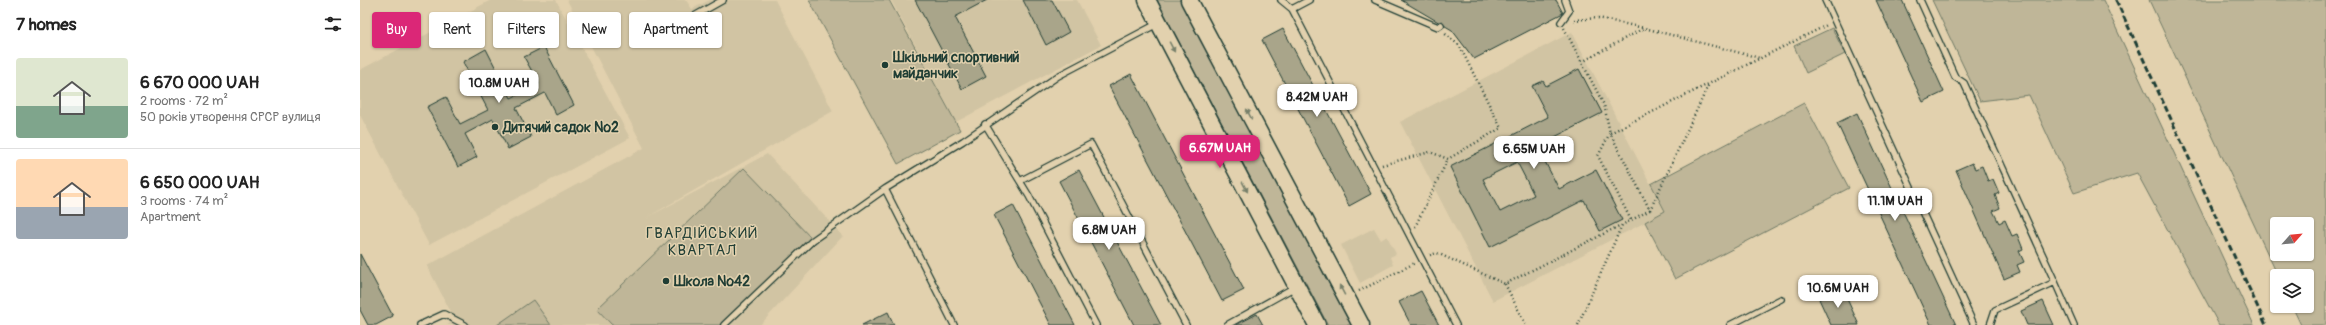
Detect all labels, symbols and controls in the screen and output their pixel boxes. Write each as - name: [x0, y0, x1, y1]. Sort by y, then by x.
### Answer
- chip: Buy: [372, 12, 421, 48]
- chip: Rent: [429, 12, 485, 48]
- chip: Filters: [493, 12, 559, 48]
- chip: New: [567, 12, 621, 48]
- chip: Apartment: [629, 12, 722, 48]
- icon: filters: [322, 13, 344, 35]
- text: 7 homes: [16, 14, 76, 35]
- one-way arrow: [1169, 41, 1175, 53]
- place label: Шкільний спортивний майданчик: [892, 49, 1020, 82]
- marker: Шкільний спортивний майданчик: [880, 60, 890, 70]
- pin: 10.8M UAH: [453, 70, 545, 104]
- text: 6 670 000 UAH: [140, 72, 259, 93]
- icon: home: [48, 74, 96, 122]
- text: 10.8M UAH: [469, 75, 529, 91]
- pin: 8.42M UAH: [1271, 84, 1363, 118]
- text: 8.42M UAH: [1286, 89, 1348, 105]
- text: 2 rooms · 72 m²: [140, 93, 228, 109]
- one-way arrow: [1246, 108, 1252, 120]
- text: 50 років утворення СРСР вулиця: [140, 109, 321, 125]
- place label: Дитячий садок №2: [502, 119, 619, 136]
- marker: Дитячий садок №2: [490, 122, 500, 132]
- pin: 6.67M UAH: [1174, 135, 1266, 169]
- pin: 6.65M UAH: [1488, 136, 1580, 170]
- text: 6.67M UAH: [1189, 140, 1251, 156]
- text: 6.65M UAH: [1503, 141, 1565, 157]
- text: 6 650 000 UAH: [140, 172, 260, 193]
- icon: home: [48, 175, 96, 223]
- one-way arrow: [1242, 181, 1248, 193]
- pin: 11.1M UAH: [1849, 188, 1941, 222]
- text: 3 rooms · 74 m²: [140, 193, 228, 209]
- text: 11.1M UAH: [1867, 193, 1923, 209]
- text: Apartment: [140, 209, 201, 225]
- pin: 6.8M UAH: [1068, 217, 1150, 251]
- north arrow: [2270, 217, 2314, 261]
- map controls: [2270, 217, 2314, 313]
- text: 6.8M UAH: [1082, 222, 1136, 238]
- district label: ГВАРДІЙСЬКИЙ КВАРТАЛ: [646, 224, 758, 260]
- button: layers: [2270, 269, 2314, 313]
- place label: Школа №42: [673, 273, 750, 290]
- pin: 10.6M UAH: [1792, 275, 1884, 309]
- marker: Школа №42: [661, 276, 671, 286]
- text: 10.6M UAH: [1807, 280, 1869, 296]
- one-way arrow: [1339, 285, 1346, 296]

